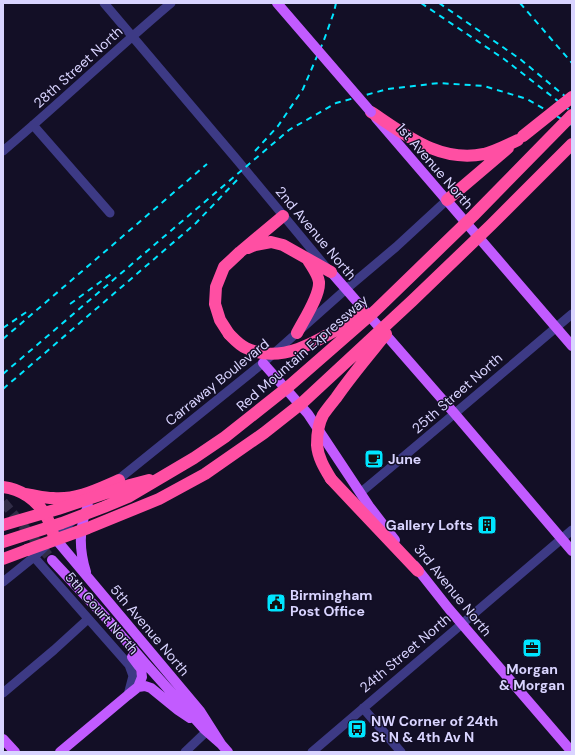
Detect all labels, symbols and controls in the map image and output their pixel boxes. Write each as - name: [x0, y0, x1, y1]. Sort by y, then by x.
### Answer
- street label: 28th Street North: [30, 22, 126, 112]
- street label: 1st Avenue North: [393, 119, 477, 213]
- street label: 2nd Avenue North: [272, 183, 360, 283]
- street label: Red Mountain Expressway: [232, 291, 372, 415]
- street label: Carraway Boulevard: [161, 334, 273, 430]
- street label: 25th Street North: [408, 349, 506, 437]
- cafe icon: June: [363, 448, 385, 470]
- place label: June: [388, 450, 421, 468]
- building icon: Gallery Lofts: [476, 514, 498, 536]
- place label: Gallery Lofts: [386, 516, 473, 534]
- street label: 3rd Avenue North: [410, 540, 496, 640]
- street label: 5th Court North: [61, 568, 143, 658]
- street label: 5th Avenue North: [107, 581, 193, 679]
- place label: Birmingham Post Office: [290, 586, 373, 620]
- public building icon: Birmingham Post Office: [265, 592, 287, 614]
- street label: 24th Street North: [356, 610, 454, 696]
- office icon: Morgan & Morgan: [521, 637, 543, 659]
- place label: Morgan & Morgan: [499, 660, 565, 694]
- place label: NW Corner of 24th St N & 4th Av N: [371, 712, 498, 746]
- bus stop icon: NW Corner of 24th St N & 4th Av N: [346, 718, 368, 740]

